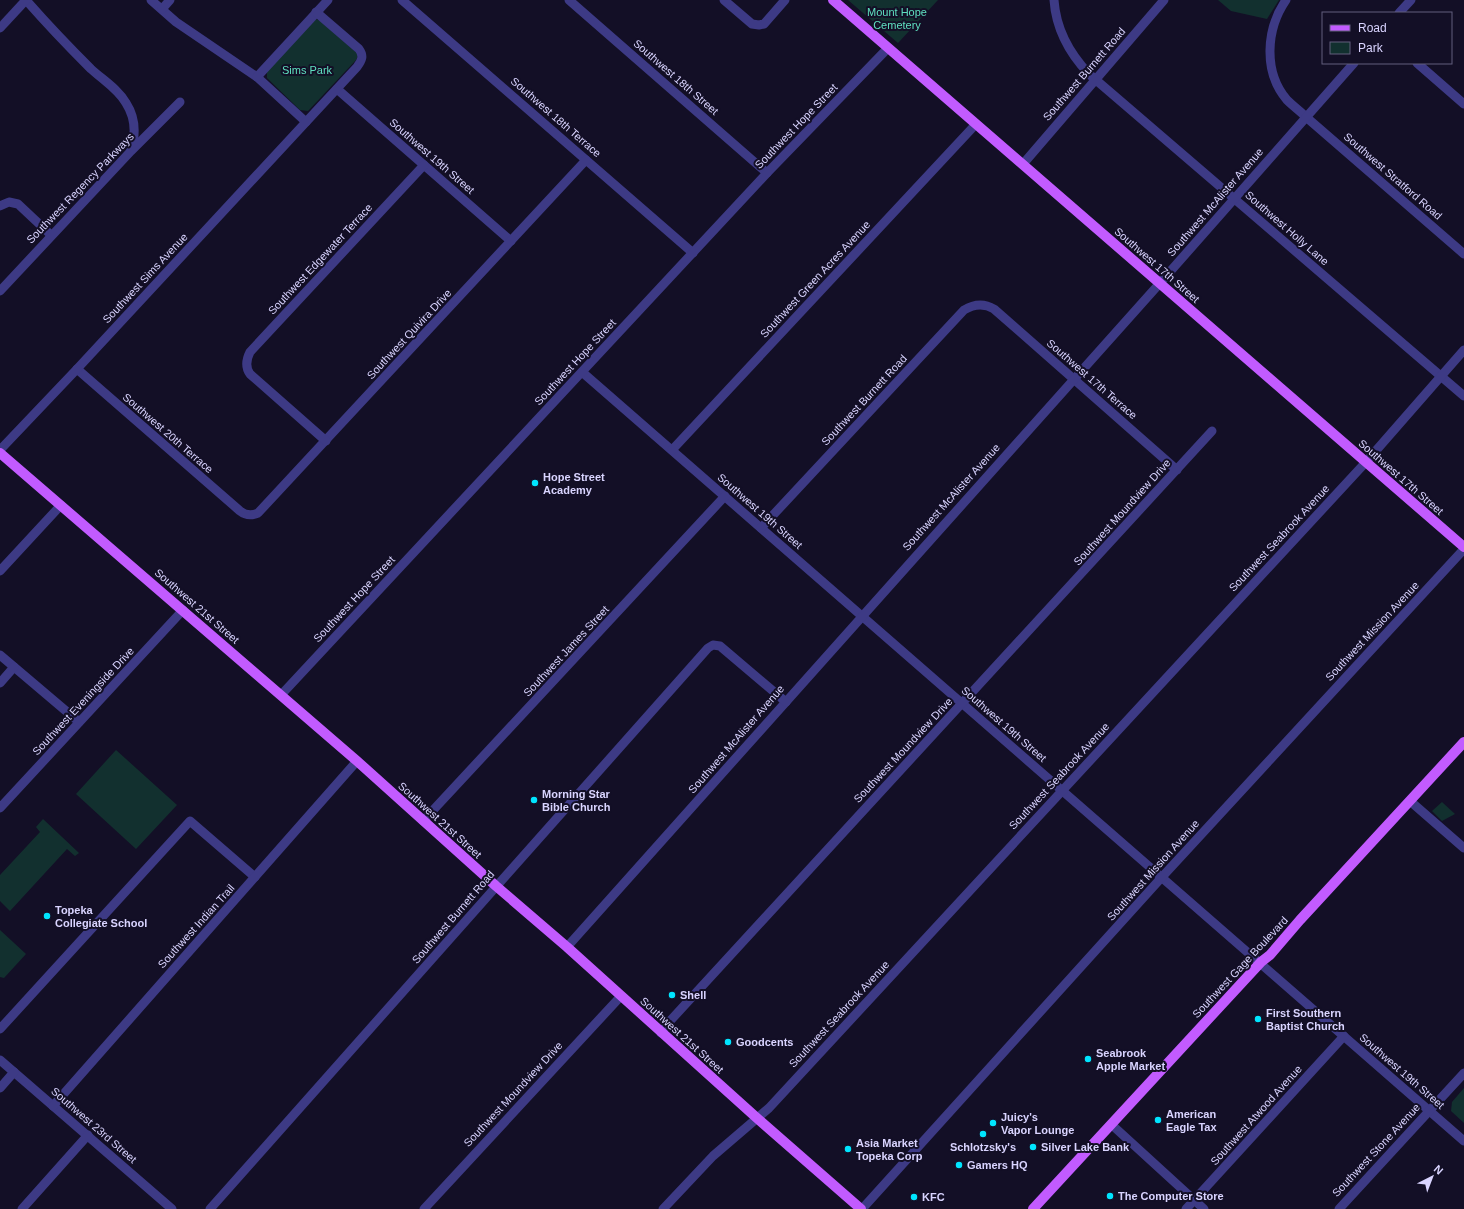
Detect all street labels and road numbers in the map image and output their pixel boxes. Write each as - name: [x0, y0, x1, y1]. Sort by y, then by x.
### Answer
- street label: Southwest Burnett Road: [1040, 25, 1128, 123]
- street label: Southwest 18th Street: [631, 37, 721, 117]
- street label: Southwest 18th Terrace: [509, 75, 603, 159]
- street label: Southwest Hope Street: [752, 81, 840, 171]
- street label: Southwest 19th Street: [387, 116, 477, 196]
- street label: Southwest Regency Parkways: [24, 130, 136, 246]
- street label: Southwest Stratford Road: [1342, 130, 1444, 222]
- street label: Southwest McAlister Avenue: [1165, 146, 1265, 258]
- street label: Southwest Holly Lane: [1243, 189, 1331, 267]
- street label: Southwest Edgewater Terrace: [266, 201, 374, 317]
- street label: Southwest Green Acres Avenue: [758, 218, 872, 340]
- street label: Southwest 17th Street: [1112, 225, 1202, 305]
- street label: Southwest Sims Avenue: [100, 231, 190, 325]
- street label: Southwest Quivira Drive: [364, 287, 454, 381]
- street label: Southwest Hope Street: [532, 317, 618, 407]
- street label: Southwest 17th Terrace: [1045, 337, 1139, 421]
- street label: Southwest Burnett Road: [819, 352, 909, 448]
- street label: Southwest 20th Terrace: [121, 391, 215, 475]
- street label: Southwest 17th Street: [1356, 437, 1446, 517]
- street label: Southwest McAlister Avenue: [900, 441, 1002, 553]
- street label: Southwest Moundview Drive: [1071, 456, 1173, 568]
- street label: Southwest 19th Street: [715, 471, 805, 551]
- street label: Southwest Seabrook Avenue: [1227, 482, 1331, 594]
- street label: Southwest Hope Street: [311, 554, 397, 644]
- street label: Southwest 21st Street: [152, 566, 242, 646]
- street label: Southwest Mission Avenue: [1323, 579, 1421, 683]
- street label: Southwest James Street: [521, 603, 611, 699]
- street label: Southwest Eveningside Drive: [30, 645, 136, 757]
- street label: Southwest McAlister Avenue: [686, 683, 786, 795]
- street label: Southwest 19th Street: [959, 684, 1049, 764]
- street label: Southwest Moundview Drive: [851, 695, 955, 805]
- street label: Southwest Seabrook Avenue: [1007, 720, 1111, 832]
- street label: Southwest 21st Street: [396, 780, 484, 860]
- street label: Southwest Mission Avenue: [1105, 817, 1201, 923]
- street label: Southwest Burnett Road: [409, 868, 497, 966]
- street label: Southwest Indian Trail: [155, 882, 237, 970]
- street label: Southwest Gage Boulevard: [1190, 914, 1290, 1020]
- street label: Southwest Seabrook Avenue: [787, 958, 891, 1070]
- street label: Southwest 21st Street: [638, 995, 726, 1075]
- street label: Southwest 19th Street: [1357, 1031, 1447, 1111]
- street label: Southwest Moundview Drive: [461, 1039, 565, 1149]
- street label: Southwest Atwood Avenue: [1208, 1063, 1304, 1167]
- street label: Southwest 23rd Street: [49, 1085, 139, 1165]
- street label: Southwest Stone Avenue: [1330, 1101, 1422, 1199]

